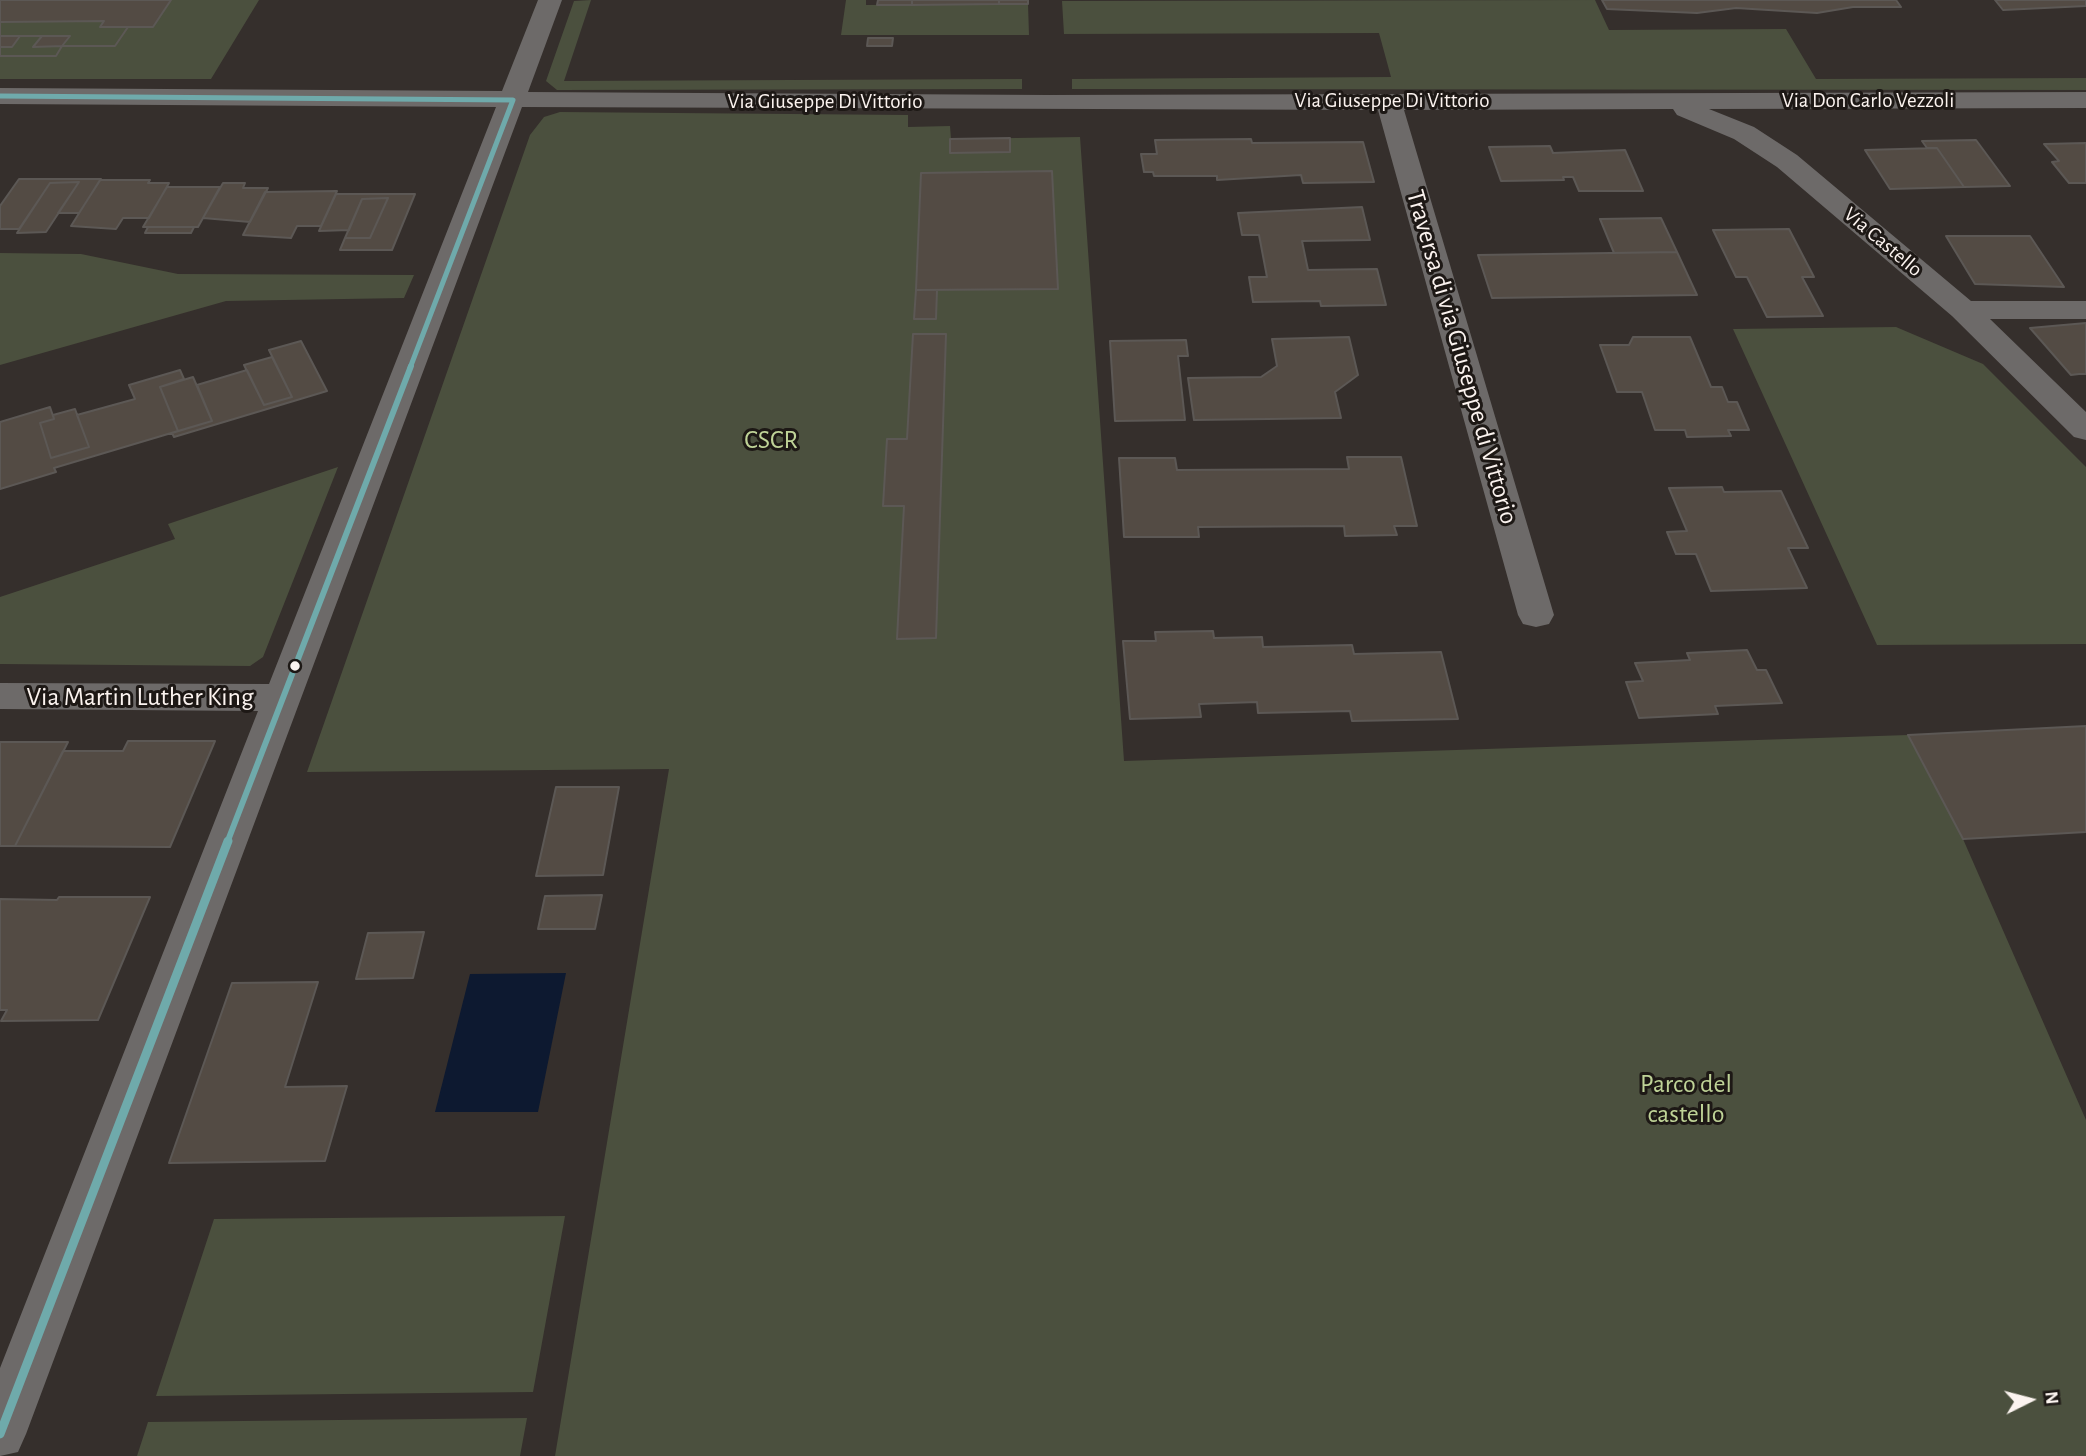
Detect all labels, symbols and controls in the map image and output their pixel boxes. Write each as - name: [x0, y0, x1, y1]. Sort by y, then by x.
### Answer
- street label: Via Giuseppe Di Vittorio: [1295, 88, 1489, 114]
- street label: Via Don Carlo Vezzoli: [1782, 88, 1954, 114]
- street label: Via Giuseppe Di Vittorio: [728, 89, 922, 115]
- street label: Traversa di via Giuseppe di Vittorio: [1399, 186, 1525, 528]
- street label: Via Castello: [1838, 202, 1928, 282]
- park label: CSCR: [744, 424, 798, 456]
- unlabelled marker: [288, 659, 302, 673]
- street label: Via Martin Luther King: [26, 681, 254, 713]
- park label: Parco del castello: [1640, 1068, 1732, 1130]
- north arrow: [1995, 1365, 2065, 1435]
- text: N: [2041, 1390, 2062, 1405]

